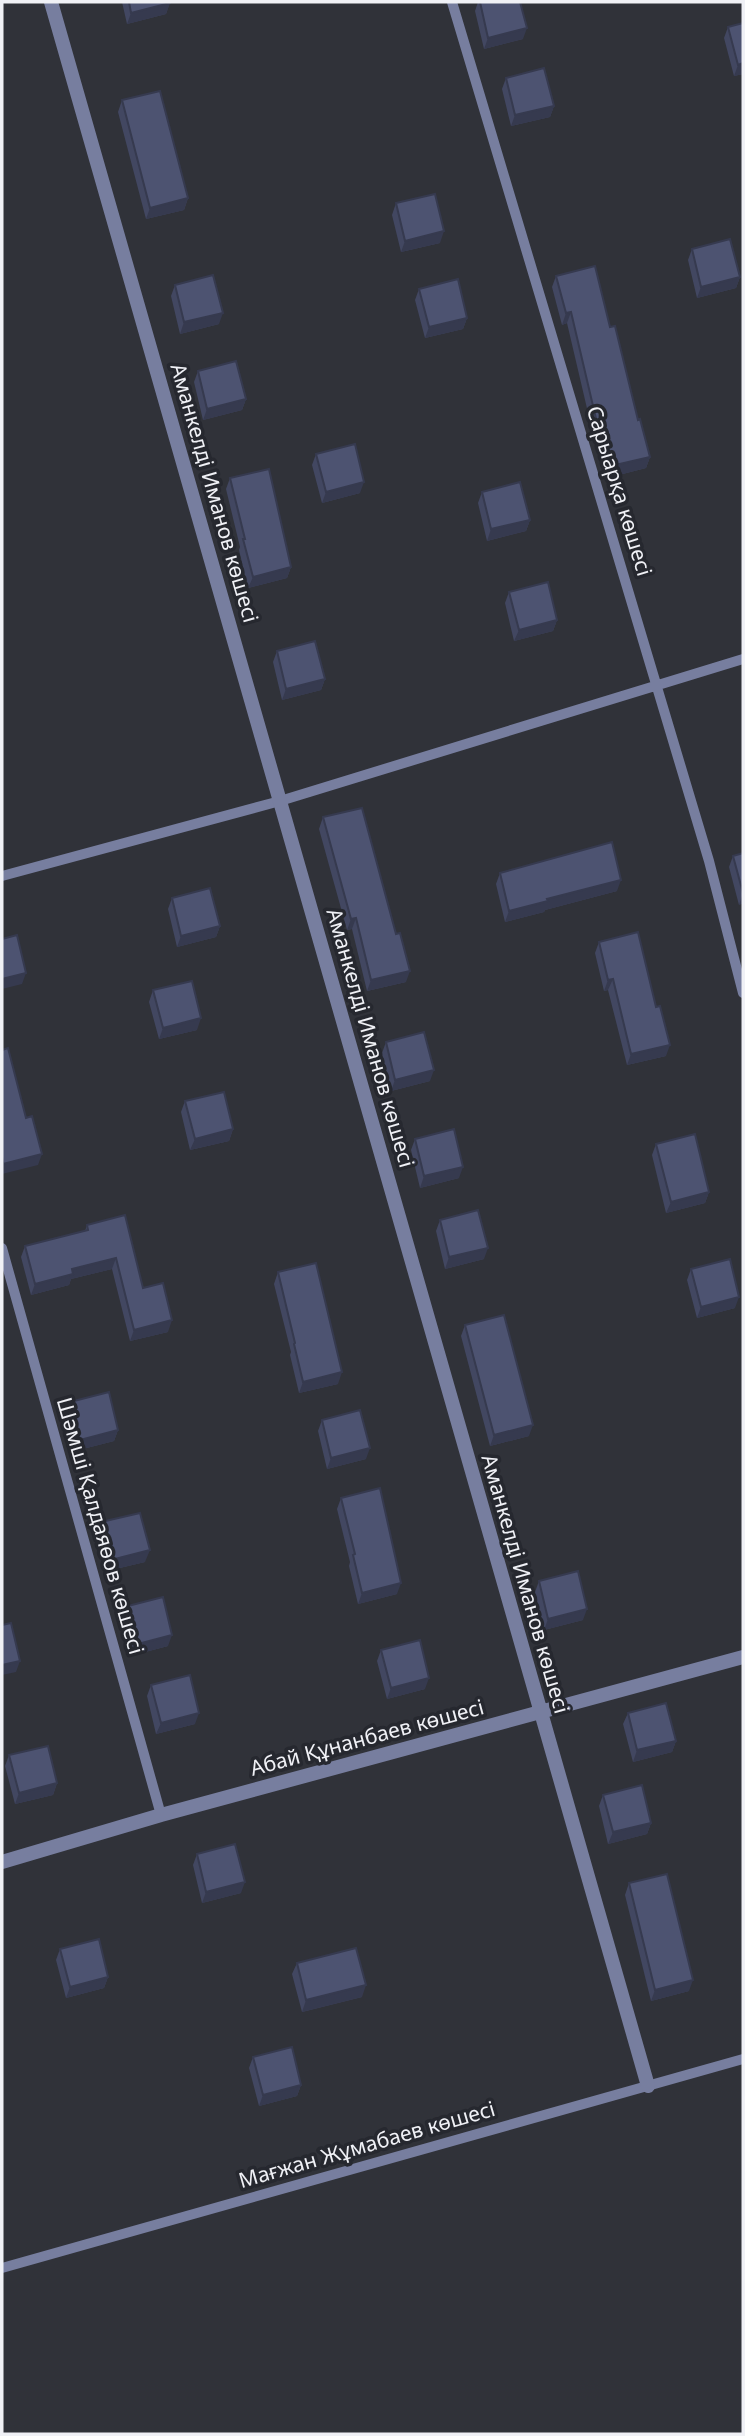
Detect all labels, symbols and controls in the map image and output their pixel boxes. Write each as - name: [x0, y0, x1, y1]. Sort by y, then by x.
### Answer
- street label: Аманкелді Иманов көшесі: [165, 360, 265, 626]
- street label: Сарыарқа көшесі: [581, 402, 659, 579]
- street label: Аманкелді Иманов көшесі: [321, 905, 421, 1171]
- street label: Шәмші Қалдаяөов көшесі: [51, 1394, 151, 1657]
- street label: Аманкелді Иманов көшесі: [476, 1451, 576, 1717]
- street label: Абай Құнанбаев көшесі: [247, 1692, 487, 1782]
- street label: Мағжан Жұмабаев көшесі: [235, 2094, 498, 2194]

